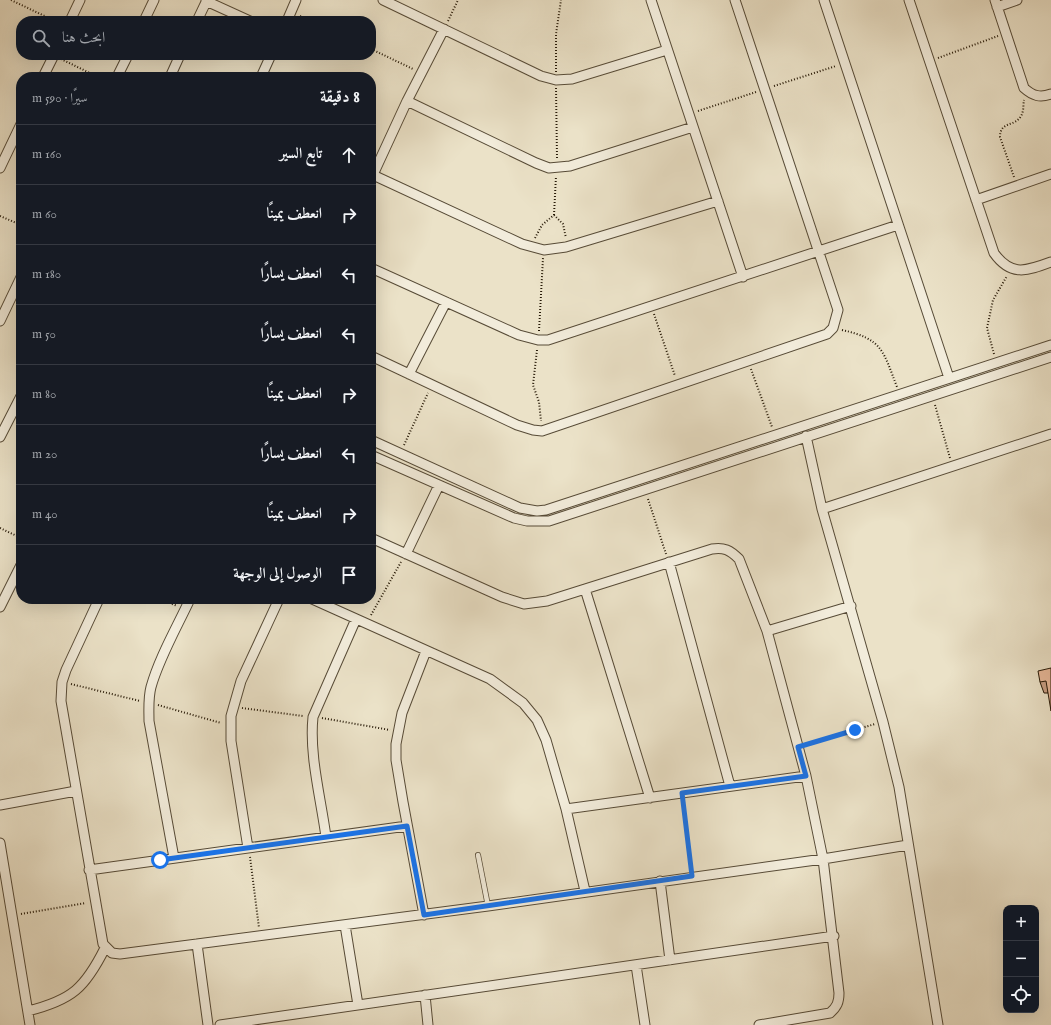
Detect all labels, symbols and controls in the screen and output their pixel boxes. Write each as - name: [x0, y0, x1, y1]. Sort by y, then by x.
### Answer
- search box: [16, 16, 376, 60]
- icon: search: [30, 27, 52, 49]
- text: ابحث هنا: [62, 28, 105, 47]
- text: 8 دقيقة: [320, 87, 360, 108]
- text: سيرًا · 590 m: [32, 90, 88, 107]
- text: تابع السير: [280, 144, 322, 163]
- icon: ahead: [338, 144, 360, 166]
- text: 160 m: [32, 146, 62, 163]
- text: انعطف يمينًا: [266, 204, 322, 223]
- icon: right: [338, 204, 360, 226]
- text: 60 m: [32, 206, 57, 223]
- text: انعطف يسارًا: [260, 264, 322, 283]
- icon: left: [338, 264, 360, 286]
- text: 180 m: [32, 266, 61, 283]
- text: انعطف يسارًا: [260, 324, 322, 343]
- icon: left: [338, 324, 360, 346]
- text: 50 m: [32, 326, 56, 343]
- text: انعطف يمينًا: [266, 384, 322, 403]
- icon: right: [338, 384, 360, 406]
- text: 80 m: [32, 386, 56, 403]
- text: انعطف يسارًا: [260, 444, 322, 463]
- icon: left: [338, 444, 360, 466]
- text: 20 m: [32, 446, 57, 463]
- text: انعطف يمينًا: [266, 504, 322, 523]
- icon: right: [338, 504, 360, 526]
- text: 40 m: [32, 506, 58, 523]
- text: الوصول إلى الوجهة: [233, 564, 322, 583]
- icon: arrive: [338, 564, 360, 586]
- route end: [846, 721, 864, 739]
- route start: [151, 851, 169, 869]
- map controls: [1003, 905, 1039, 1013]
- button: +: [1003, 905, 1039, 941]
- button: −: [1003, 941, 1039, 977]
- button: locate: [1003, 977, 1039, 1013]

